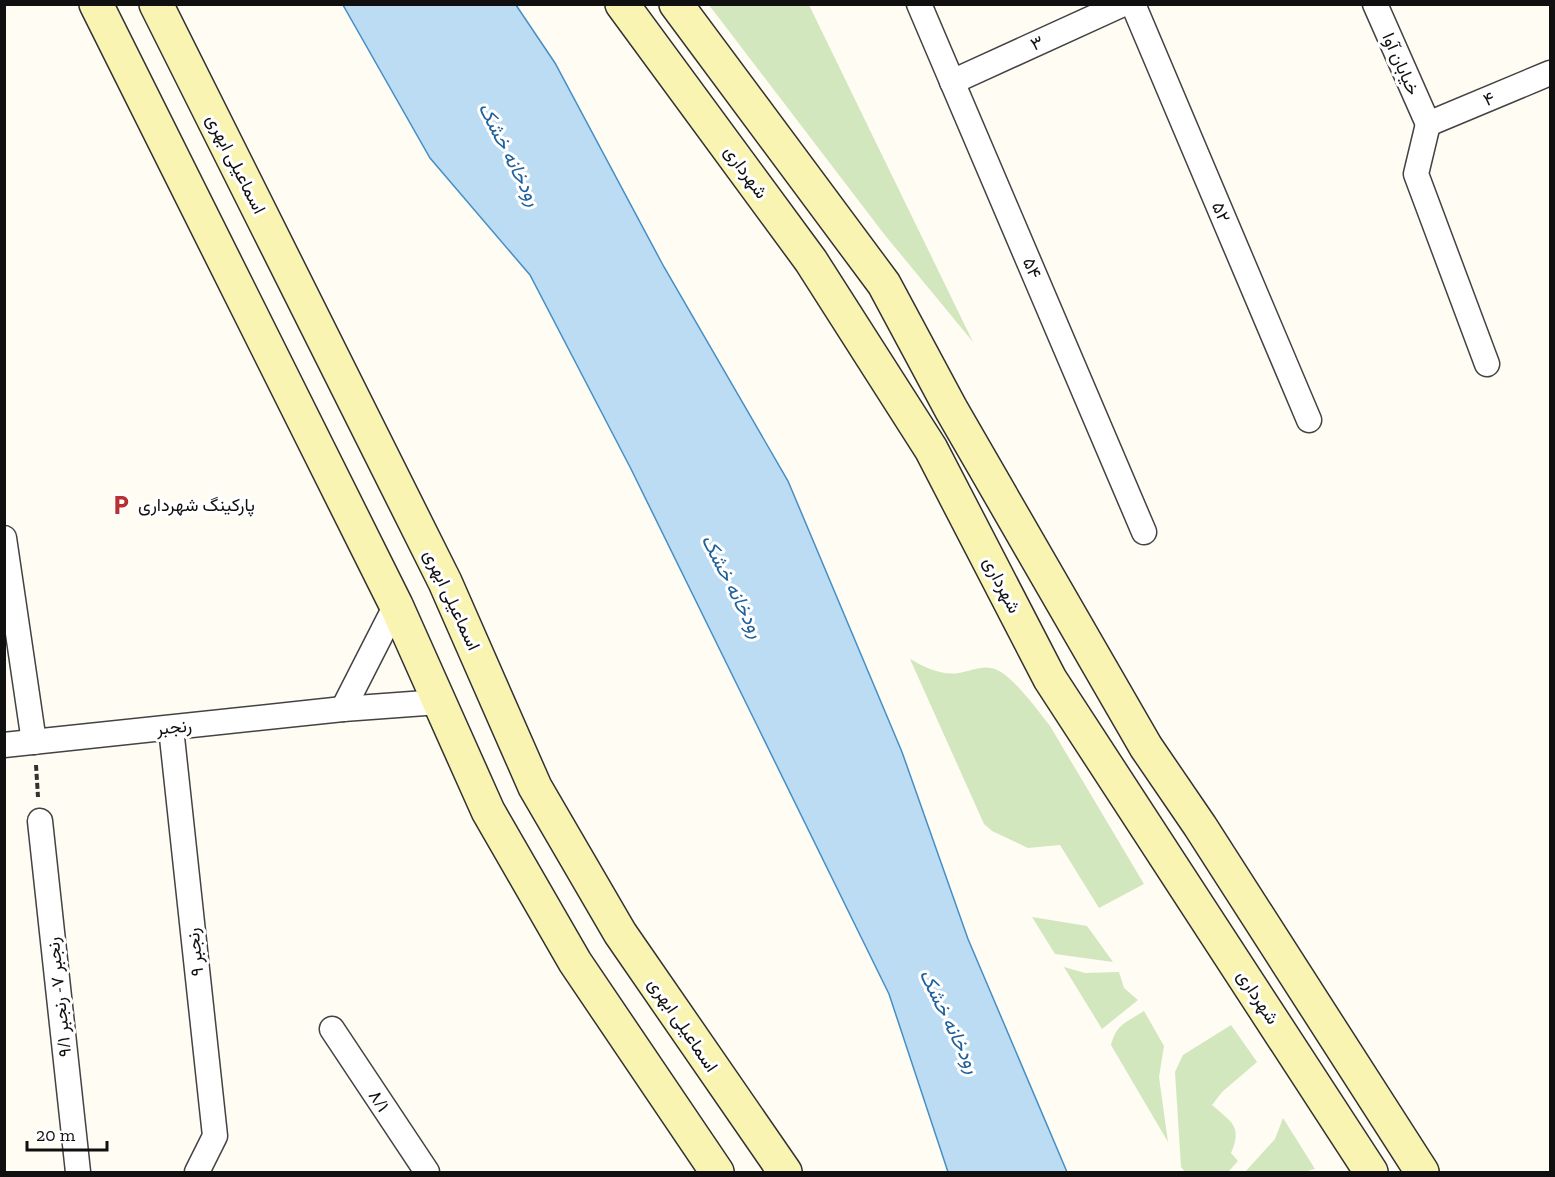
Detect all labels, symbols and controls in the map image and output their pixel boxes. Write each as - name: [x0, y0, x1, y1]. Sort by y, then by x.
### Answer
- street label: خیابان آوا: [1378, 29, 1424, 99]
- street label: ۳: [1027, 31, 1047, 55]
- street label: ۴: [1480, 87, 1498, 111]
- water label: رودخانه خشک: [473, 98, 546, 210]
- street label: اسماعیلی ابهری: [201, 110, 271, 218]
- street label: شهرداری: [719, 141, 773, 203]
- street label: ۵۲: [1207, 198, 1235, 226]
- street label: ۵۴: [1018, 254, 1046, 282]
- parking icon: پارکینگ شهرداری: [109, 493, 133, 517]
- place label: پارکینگ شهرداری: [138, 494, 255, 517]
- water label: رودخانه خشک: [696, 530, 769, 642]
- street label: اسماعیلی ابهری: [419, 546, 485, 654]
- street label: شهرداری: [978, 553, 1026, 617]
- street label: رنجبر: [154, 714, 193, 740]
- street label: رنجبر ۹: [182, 927, 208, 977]
- street label: رنجبر ۷- رنجبر ۹/۱: [42, 936, 76, 1058]
- water label: رودخانه خشک: [913, 965, 986, 1078]
- street label: شهرداری: [1232, 966, 1284, 1028]
- street label: اسماعیلی ابهری: [643, 974, 723, 1076]
- street label: ۸/۱: [364, 1086, 394, 1116]
- scale bar: [27, 1114, 106, 1152]
- text: 20 m: [36, 1124, 76, 1146]

